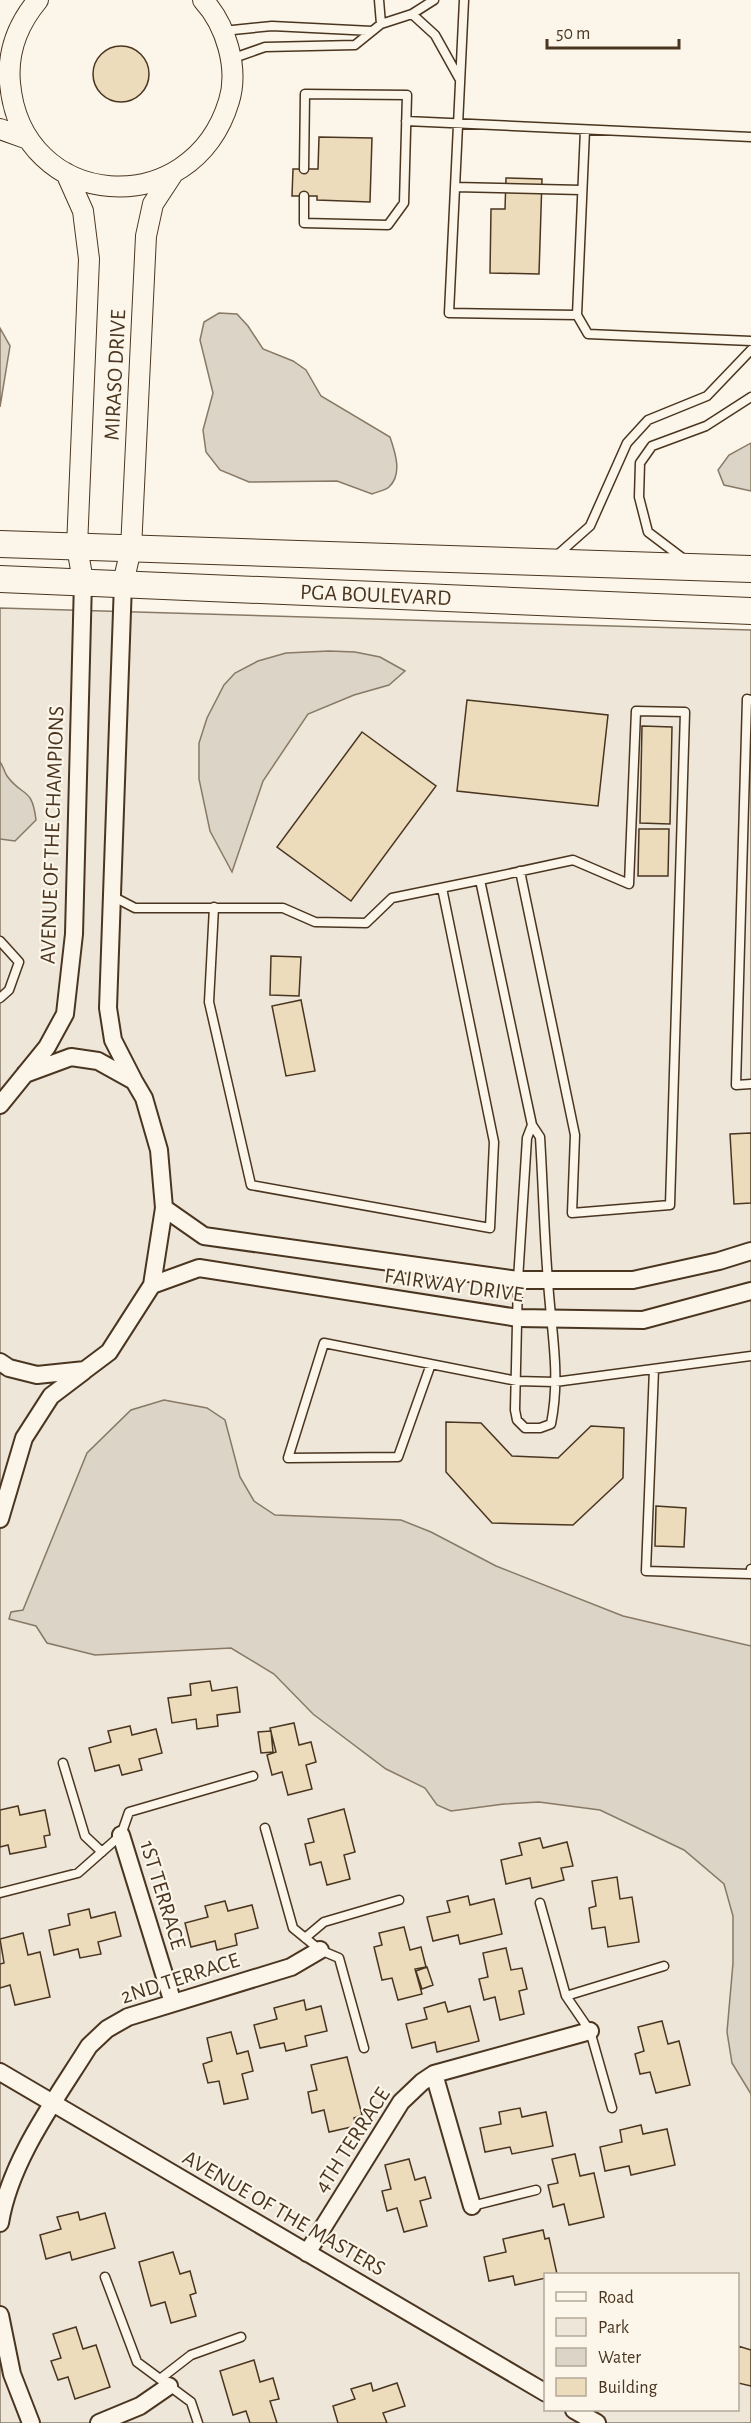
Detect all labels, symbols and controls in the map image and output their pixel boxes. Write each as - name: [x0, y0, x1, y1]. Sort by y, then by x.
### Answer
- scale bar: [547, 12, 679, 50]
- text: 50 m: [556, 25, 590, 43]
- street label: MIRASO DRIVE: [101, 309, 129, 441]
- street label: PGA BOULEVARD: [300, 581, 452, 609]
- street label: AVENUE OF THE CHAMPIONS: [36, 705, 68, 965]
- street label: FAIRWAY DRIVE: [383, 1264, 525, 1306]
- street label: 1ST TERRACE: [136, 1838, 190, 1952]
- street label: 2ND TERRACE: [118, 1948, 242, 2007]
- street label: 4TH TERRACE: [310, 2083, 394, 2196]
- street label: AVENUE OF THE MASTERS: [179, 2146, 389, 2280]
- legend: [544, 2273, 739, 2411]
- text: Road: [598, 2289, 634, 2307]
- text: Park: [598, 2319, 630, 2337]
- text: Water: [598, 2349, 641, 2367]
- text: Building: [598, 2379, 658, 2397]

